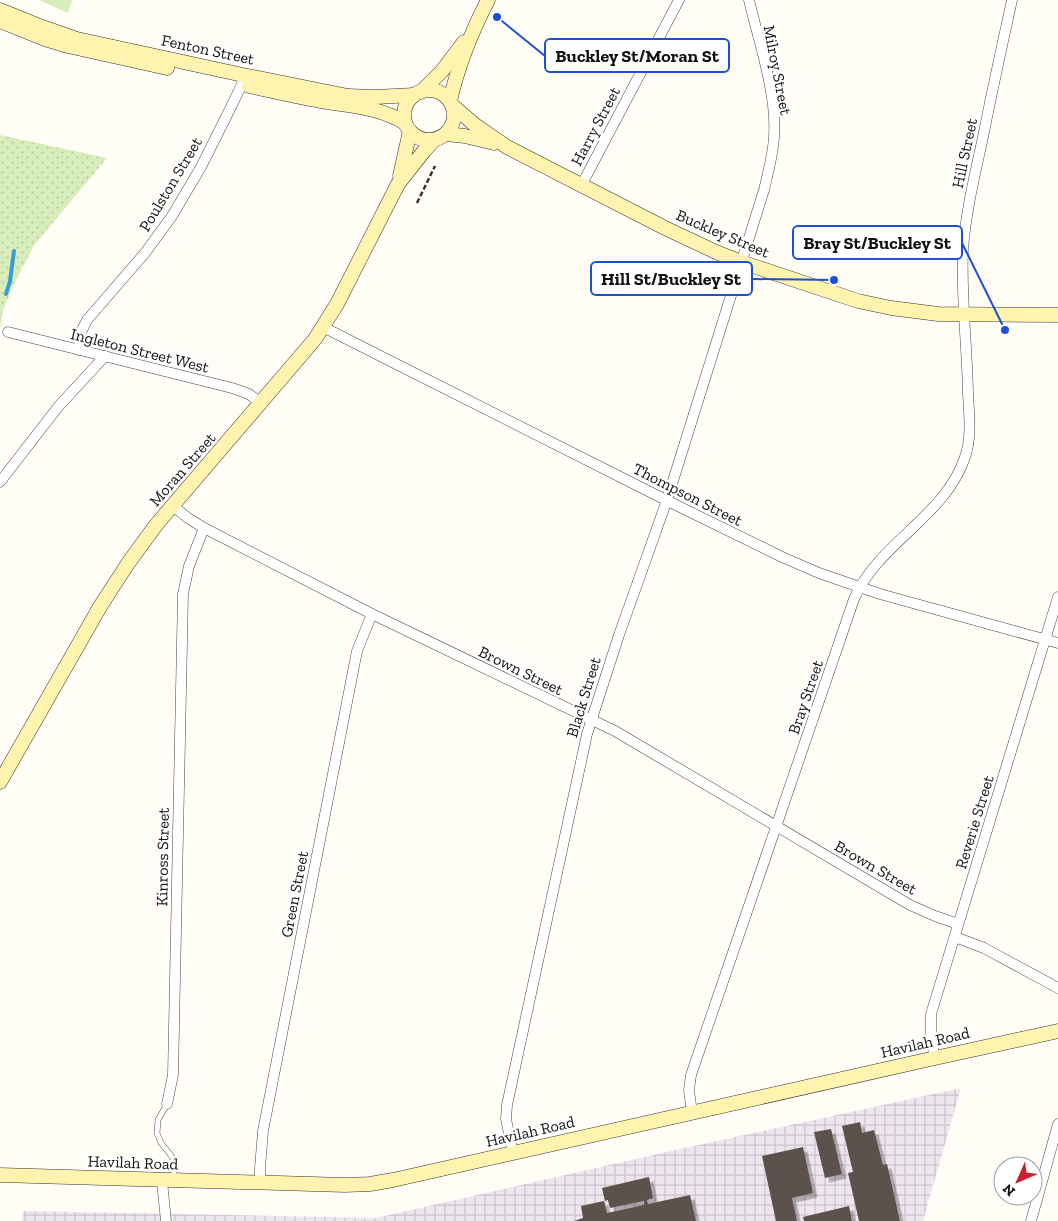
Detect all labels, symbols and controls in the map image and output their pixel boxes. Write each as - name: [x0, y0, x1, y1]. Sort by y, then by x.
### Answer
- street label: Milroy Street: [759, 24, 796, 117]
- street label: Fenton Street: [160, 30, 256, 69]
- callout: Buckley St/Moran St: [545, 39, 729, 72]
- text: Buckley St/Moran St: [555, 45, 720, 67]
- street label: Harry Street: [567, 83, 624, 169]
- street label: Hill Street: [948, 116, 981, 190]
- street label: Poulston Street: [135, 134, 206, 235]
- street label: Buckley Street: [673, 205, 772, 262]
- callout: Bray St/Buckley St: [793, 226, 962, 259]
- text: Bray St/Buckley St: [803, 232, 952, 254]
- callout: Hill St/Buckley St: [591, 262, 752, 295]
- text: Hill St/Buckley St: [601, 268, 742, 290]
- street label: Ingleton Street West: [69, 324, 211, 377]
- street label: Moran Street: [145, 429, 220, 510]
- street label: Thompson Street: [630, 459, 746, 530]
- street label: Brown Street: [475, 642, 566, 699]
- street label: Black Street: [562, 655, 605, 740]
- street label: Bray Street: [784, 657, 827, 737]
- street label: Reverie Street: [951, 773, 998, 871]
- street label: Kinross Street: [152, 807, 173, 906]
- street label: Brown Street: [831, 836, 920, 899]
- street label: Green Street: [277, 849, 312, 939]
- street label: Havilah Road: [879, 1023, 972, 1062]
- street label: Havilah Road: [484, 1112, 577, 1151]
- street label: Havilah Road: [87, 1151, 179, 1174]
- north arrow: [993, 1156, 1043, 1206]
- text: N: [999, 1180, 1019, 1200]

